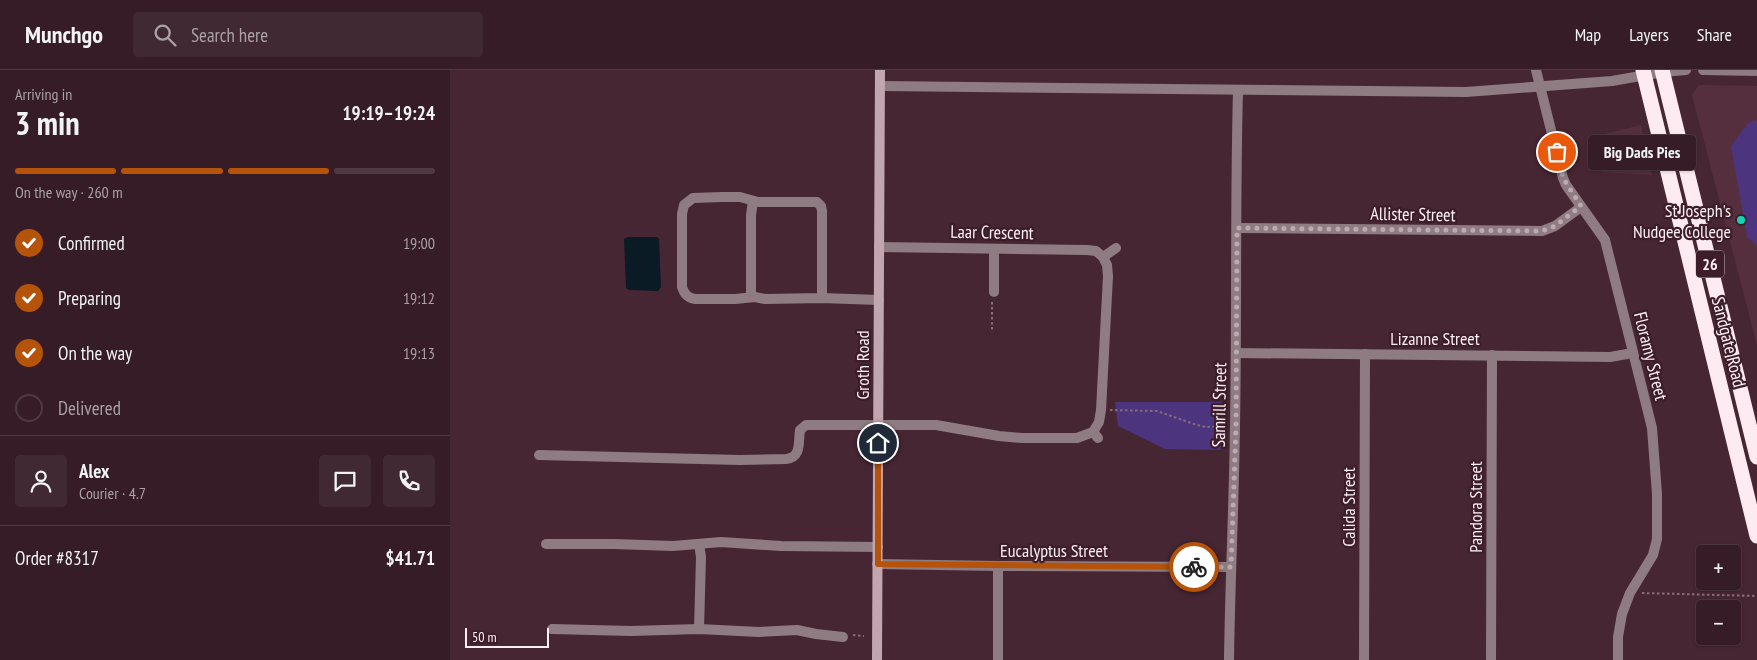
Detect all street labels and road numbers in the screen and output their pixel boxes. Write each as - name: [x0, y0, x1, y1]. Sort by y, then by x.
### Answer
- street label: Allister Street: [1370, 202, 1456, 226]
- street label: Laar Crescent: [950, 220, 1034, 244]
- road number: 26: [1696, 250, 1724, 278]
- street label: Sandgate Road: [1707, 294, 1751, 390]
- street label: Floramy Street: [1629, 309, 1673, 403]
- street label: Lizanne Street: [1390, 327, 1480, 350]
- street label: Groth Road: [851, 331, 874, 399]
- street label: Samrill Street: [1207, 362, 1231, 448]
- street label: Pandora Street: [1464, 461, 1487, 553]
- street label: Calida Street: [1337, 467, 1360, 547]
- street label: Eucalyptus Street: [1000, 539, 1108, 562]

